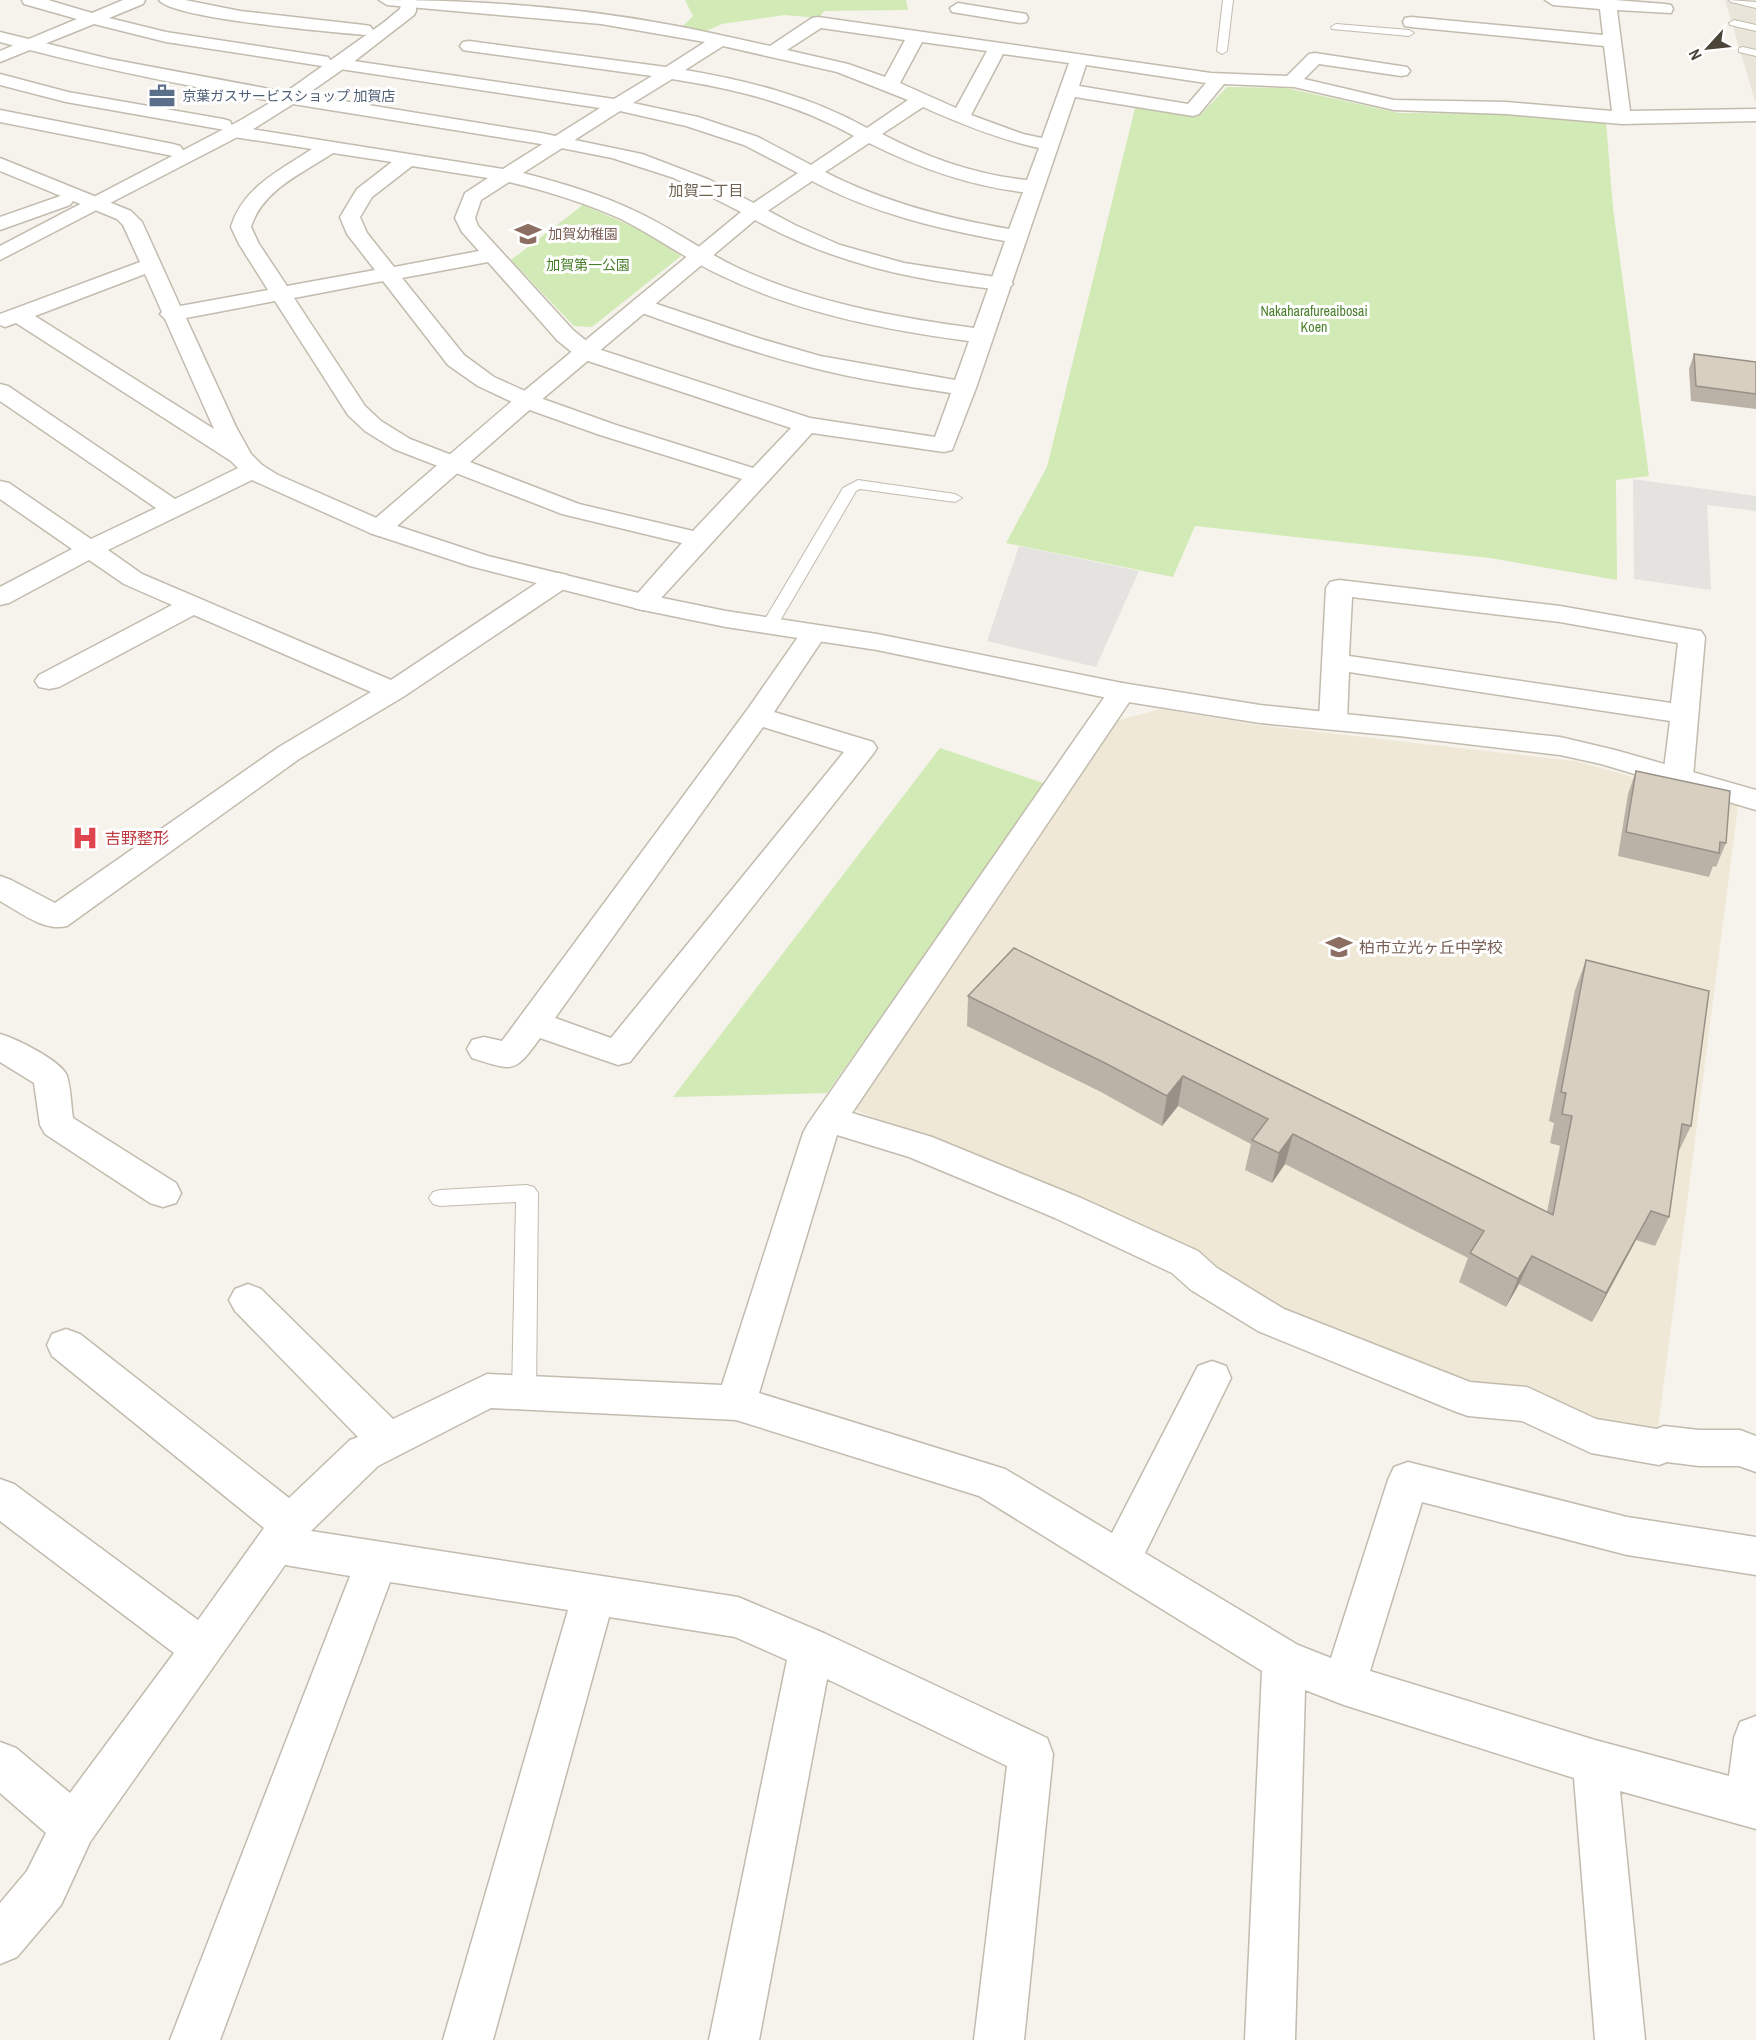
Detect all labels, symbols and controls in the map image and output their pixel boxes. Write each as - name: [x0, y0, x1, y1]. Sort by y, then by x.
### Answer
- north arrow: [1678, 18, 1738, 78]
- text: N: [1683, 46, 1707, 64]
- office icon: 京葉ガスサービスショップ 加賀店: [147, 81, 177, 111]
- place label: 京葉ガスサービスショップ 加賀店: [182, 87, 395, 105]
- district label: 加賀二丁目: [668, 180, 744, 201]
- school or university icon: 加賀幼稚園: [513, 219, 543, 249]
- place label: 加賀幼稚園: [548, 225, 618, 243]
- park label: 加賀第一公園: [546, 256, 630, 274]
- park label: Nakaharafureaibosai Koen: [1260, 302, 1368, 336]
- hospital icon: 吉野整形: [70, 823, 100, 853]
- place label: 吉野整形: [105, 827, 169, 849]
- school or university icon: 柏市立光ヶ丘中学校: [1324, 932, 1354, 962]
- place label: 柏市立光ヶ丘中学校: [1359, 936, 1503, 958]

